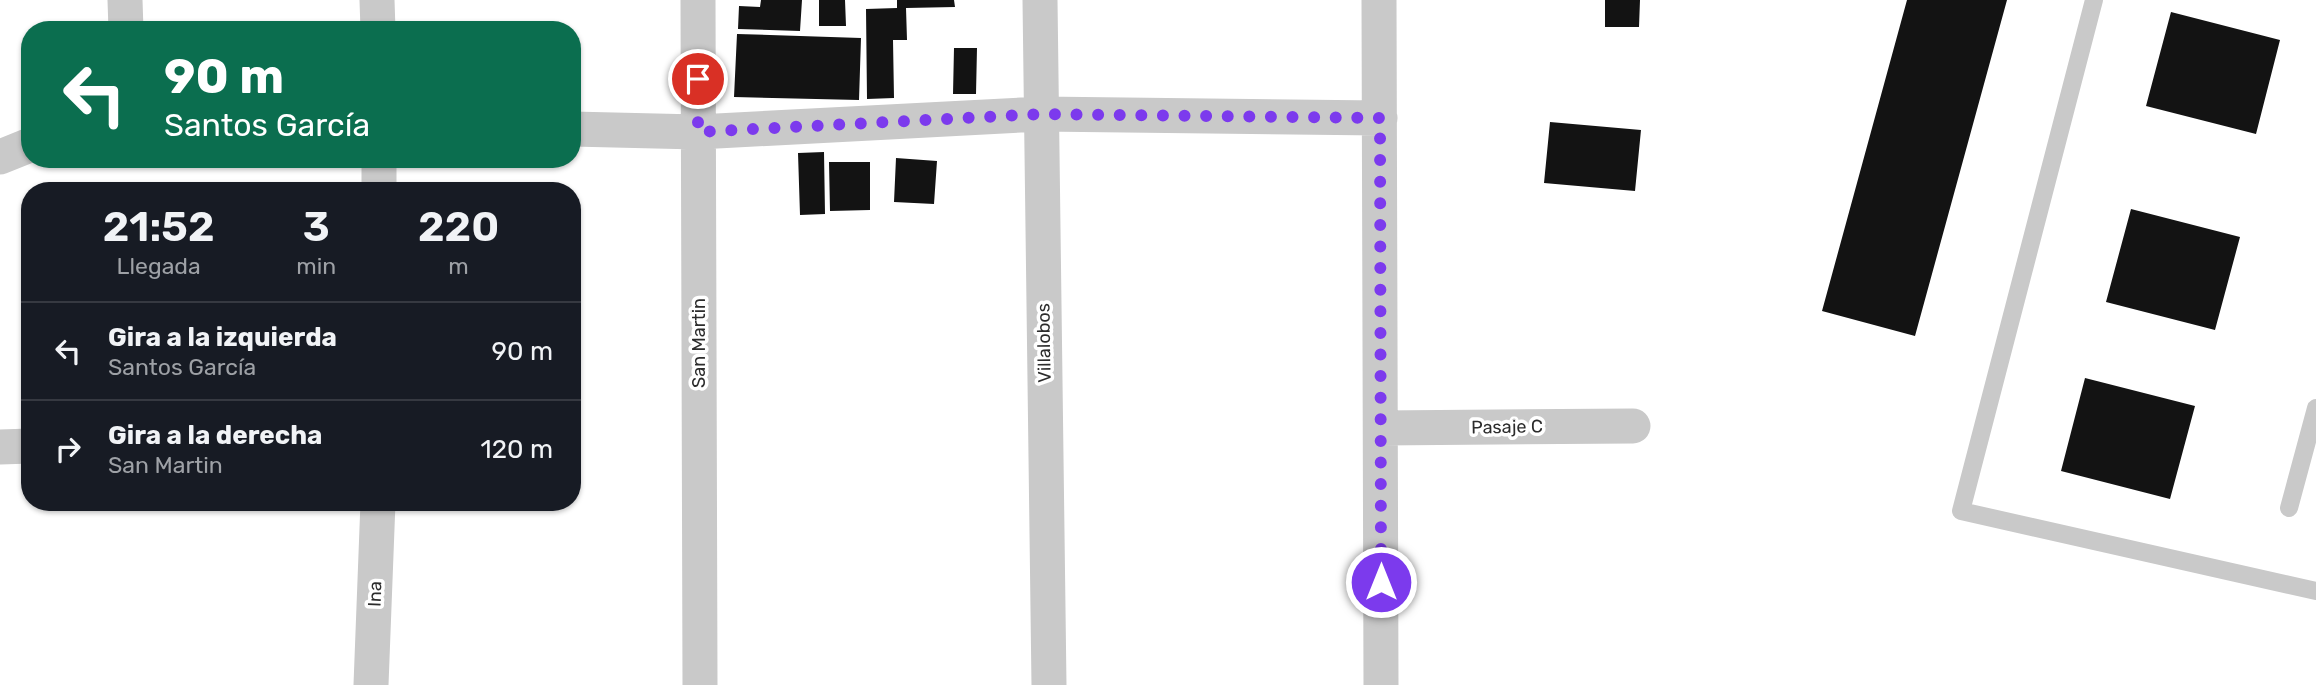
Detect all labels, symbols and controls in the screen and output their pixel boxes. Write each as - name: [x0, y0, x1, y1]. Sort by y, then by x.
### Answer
- text: 90 m: [164, 47, 284, 105]
- icon: left: [49, 49, 140, 140]
- pin: [668, 49, 728, 109]
- icon: arrive: [679, 60, 717, 98]
- text: Santos García: [164, 106, 370, 144]
- text: 21:52: [103, 202, 215, 252]
- text: 3: [303, 202, 330, 252]
- text: 220: [418, 202, 499, 252]
- text: Llegada: [117, 252, 201, 280]
- text: min: [296, 252, 336, 280]
- text: m: [448, 252, 469, 280]
- street label: San Martin: [688, 298, 710, 388]
- street label: Villalobos: [1032, 303, 1056, 383]
- text: Gira a la izquierda: [108, 322, 337, 353]
- icon: left: [49, 332, 87, 370]
- text: 90 m: [492, 336, 553, 367]
- text: Santos García: [108, 353, 256, 381]
- street label: Pasaje C: [1471, 415, 1543, 439]
- text: Gira a la derecha: [108, 420, 322, 451]
- icon: right: [49, 430, 87, 468]
- text: 120 m: [481, 434, 553, 465]
- text: San Martin: [108, 451, 223, 479]
- position arrow: [1344, 545, 1418, 619]
- street label: Ina: [364, 581, 386, 607]

